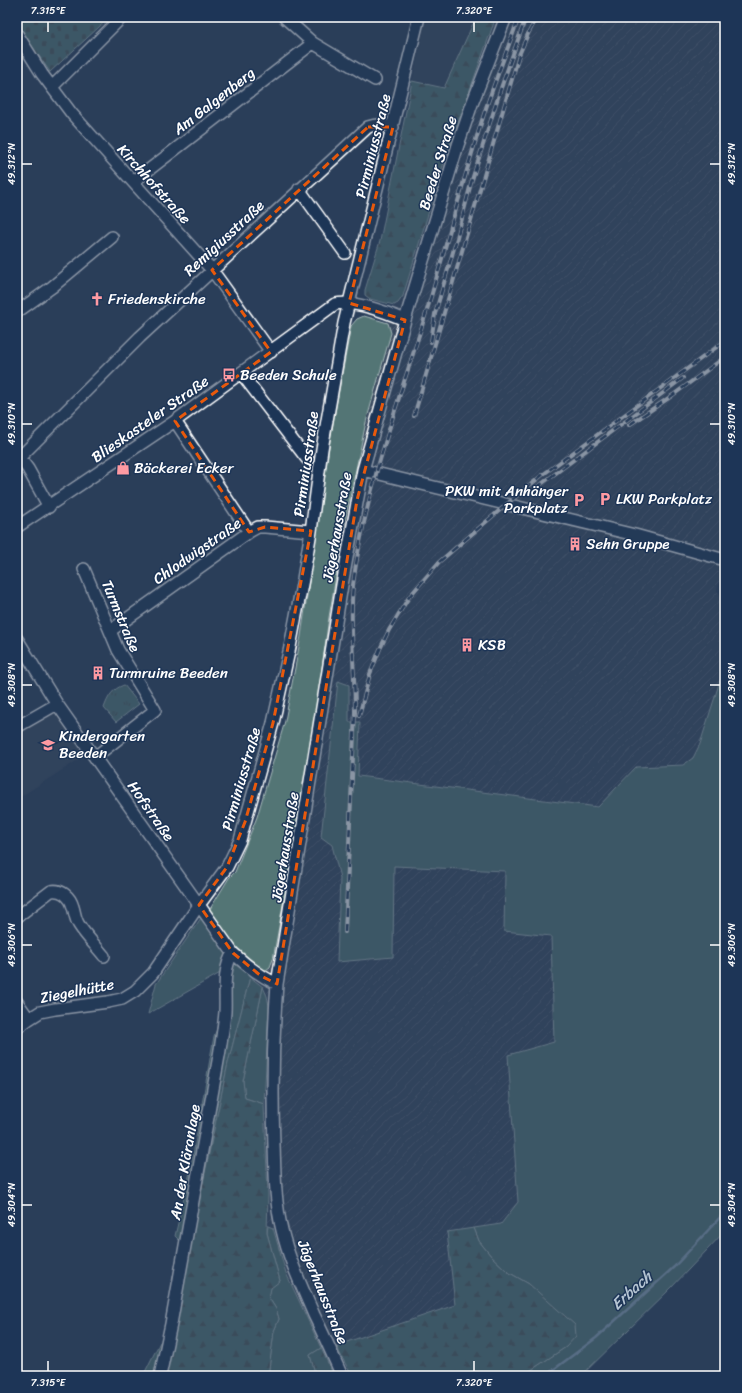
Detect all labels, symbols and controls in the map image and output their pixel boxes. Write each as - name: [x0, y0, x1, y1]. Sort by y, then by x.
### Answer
- text: 7.315°E: [31, 2, 67, 20]
- text: 7.320°E: [456, 2, 494, 20]
- street label: Am Galgenberg: [166, 60, 261, 142]
- street label: Pirminiusstraße: [348, 91, 398, 201]
- street label: Beeder Straße: [411, 112, 465, 213]
- street label: Kirchhofstraße: [110, 138, 198, 231]
- text: 49.312°N: [3, 143, 21, 185]
- text: 49.312°N: [723, 143, 741, 185]
- street label: Remigiusstraße: [177, 193, 271, 283]
- place label: Friedenskirche: [108, 286, 206, 312]
- church icon: Friedenskirche: [89, 291, 105, 307]
- place label: Beeden Schule: [240, 362, 337, 388]
- bus stop icon: Beeden Schule: [221, 367, 237, 383]
- street label: Blieskasteler Straße: [86, 368, 215, 469]
- text: 49.310°N: [3, 403, 21, 445]
- text: 49.310°N: [723, 403, 741, 445]
- street label: Pirminiusstraße: [286, 409, 326, 519]
- place label: Bäckerei Ecker: [134, 455, 235, 481]
- shop icon: Bäckerei Ecker: [115, 460, 131, 476]
- street label: Jägerhausstraße: [314, 470, 359, 585]
- place label: PKW mit Anhänger Parkplatz: [445, 478, 569, 521]
- place label: LKW Parkplatz: [616, 486, 713, 512]
- parking icon: LKW Parkplatz: [597, 491, 613, 507]
- parking icon: PKW mit Anhänger Parkplatz: [571, 492, 587, 508]
- street label: Chlodwigstraße: [147, 510, 247, 591]
- place label: Sehn Gruppe: [586, 531, 670, 557]
- building icon: Sehn Gruppe: [567, 536, 583, 552]
- street label: Turmstraße: [94, 576, 148, 656]
- place label: KSB: [478, 632, 506, 658]
- building icon: KSB: [459, 637, 475, 653]
- place label: Turmruine Beeden: [109, 660, 228, 686]
- text: 49.308°N: [3, 663, 21, 707]
- text: 49.308°N: [723, 663, 741, 707]
- building icon: Turmruine Beeden: [90, 665, 106, 681]
- place label: Kindergarten Beeden: [59, 723, 145, 766]
- street label: Pirminiusstraße: [214, 724, 268, 834]
- school or university icon: Kindergarten Beeden: [40, 737, 56, 753]
- street label: Hofstraße: [121, 775, 181, 847]
- street label: Jägerhausstraße: [263, 790, 307, 905]
- text: 49.306°N: [3, 923, 21, 967]
- text: 49.306°N: [723, 923, 741, 967]
- street label: Ziegelhütte: [38, 971, 117, 1011]
- street label: An der Kläranlage: [162, 1102, 208, 1223]
- text: 49.304°N: [3, 1183, 21, 1227]
- text: 49.304°N: [723, 1183, 741, 1227]
- street label: Jägerhausstraße: [290, 1235, 356, 1349]
- water label: Erbach: [604, 1262, 660, 1317]
- text: 7.315°E: [31, 1374, 67, 1392]
- text: 7.320°E: [456, 1374, 494, 1392]

